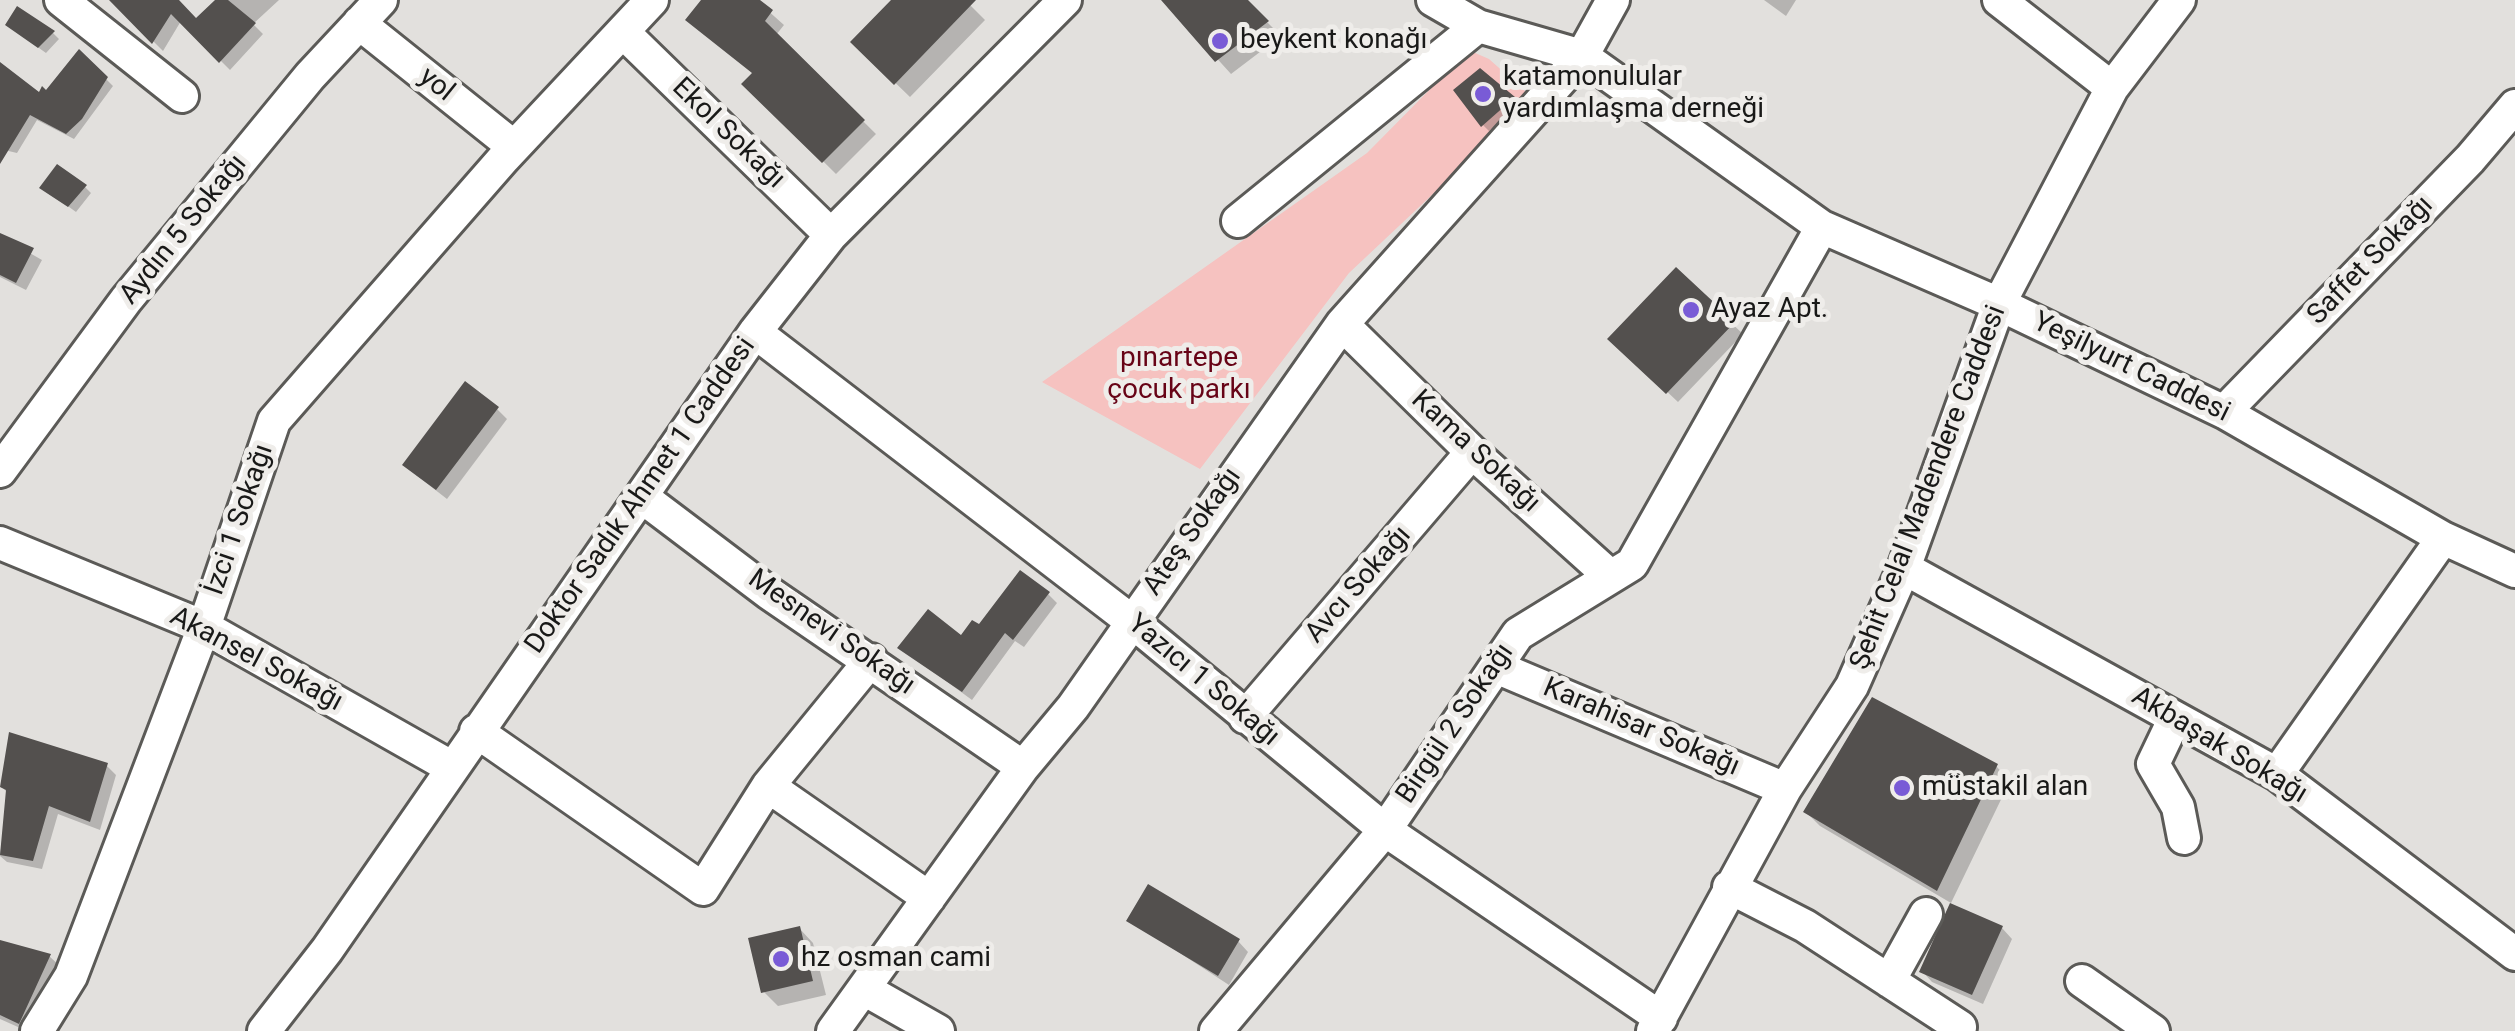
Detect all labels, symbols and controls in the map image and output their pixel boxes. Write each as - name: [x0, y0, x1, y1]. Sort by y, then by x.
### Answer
- place label: beykent konağı: [1240, 24, 1427, 58]
- marker: beykent konağı: [1209, 30, 1231, 52]
- street label: yol: [412, 61, 460, 109]
- place label: katamonulular yardımlaşma derneği: [1503, 61, 1764, 127]
- street label: Ekol Sokağı: [664, 72, 792, 196]
- marker: katamonulular yardımlaşma derneği: [1472, 83, 1494, 105]
- street label: Aydın 5 Sokağı: [113, 148, 255, 312]
- street label: Saffet Sokağı: [2301, 189, 2441, 333]
- place label: Ayaz Apt.: [1711, 293, 1828, 327]
- marker: Ayaz Apt.: [1680, 299, 1702, 321]
- street label: Şehit Celal Madendere Caddesi: [1844, 301, 2014, 675]
- street label: Yeşilyurt Caddesi: [2027, 306, 2235, 430]
- street label: Doktor Sadık Ahmet 1 Caddesi: [519, 331, 763, 661]
- park label: pınartepe çocuk parkı: [1107, 342, 1251, 408]
- street label: Kama Sokağı: [1403, 384, 1547, 520]
- street label: İzci 1 Sokağı: [199, 440, 281, 600]
- street label: Ateş Sokağı: [1137, 462, 1249, 602]
- street label: Avcı Sokağı: [1299, 520, 1419, 650]
- street label: Mesnevi Sokağı: [741, 563, 921, 703]
- street label: Akansel Sokağı: [164, 600, 348, 720]
- street label: Yazıcı 1 Sokağı: [1120, 608, 1286, 754]
- street label: Birgül 2 Sokağı: [1390, 638, 1522, 810]
- street label: Karahisar Sokağı: [1538, 672, 1744, 784]
- street label: Akbaşak Sokağı: [2125, 680, 2313, 812]
- place label: müstakil alan: [1922, 771, 2088, 805]
- marker: müstakil alan: [1891, 777, 1913, 799]
- place label: hz osman cami: [801, 942, 991, 976]
- marker: hz osman cami: [770, 948, 792, 970]

